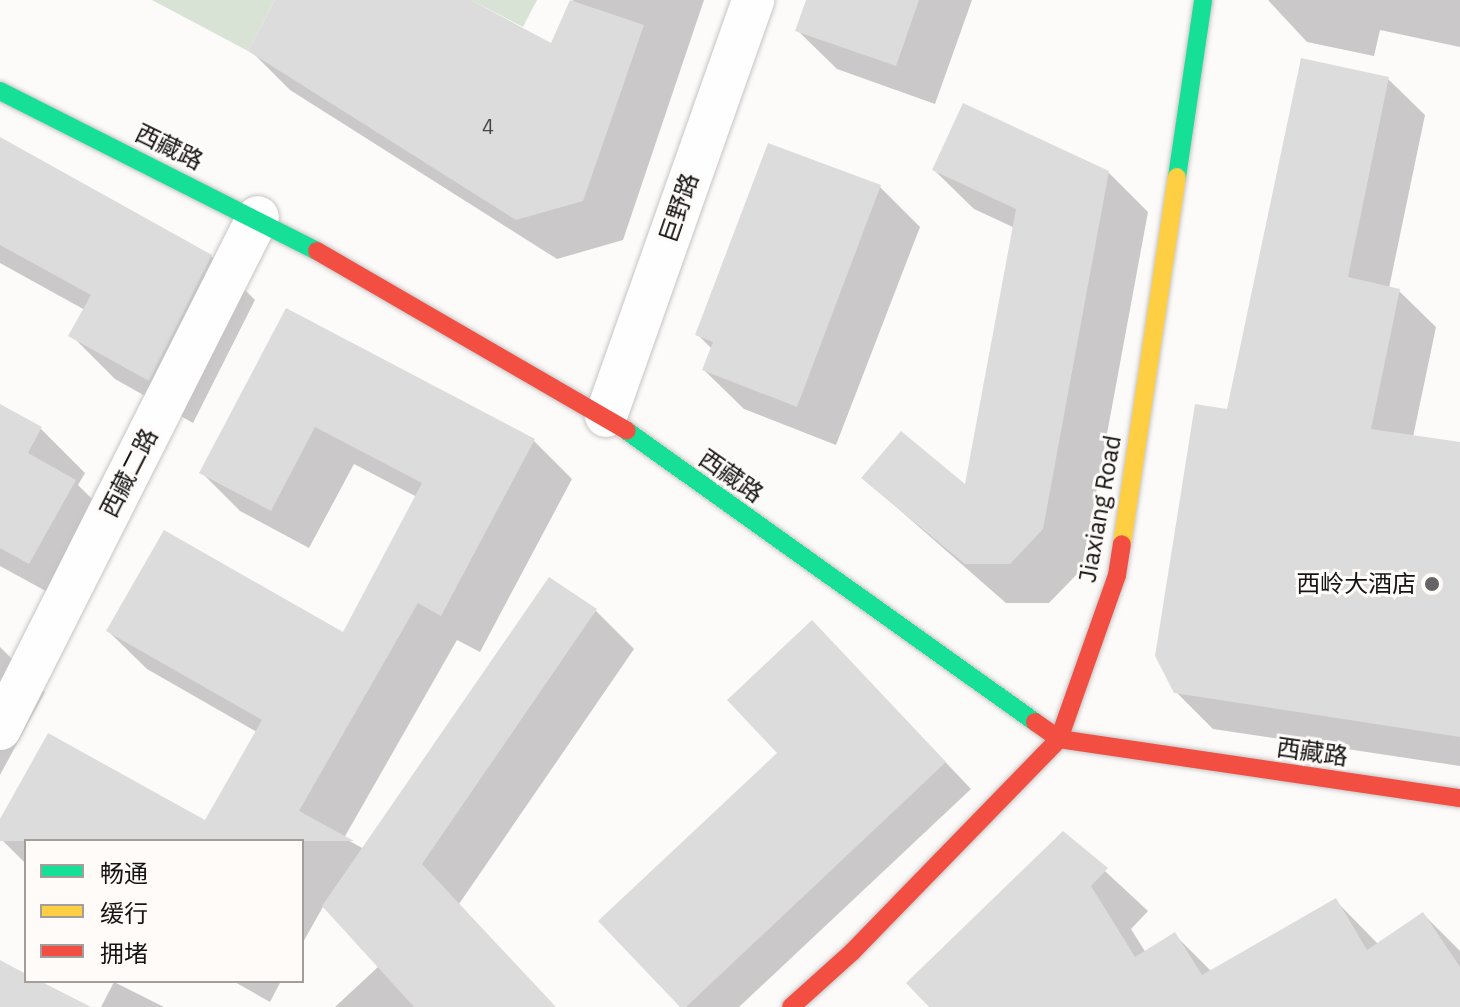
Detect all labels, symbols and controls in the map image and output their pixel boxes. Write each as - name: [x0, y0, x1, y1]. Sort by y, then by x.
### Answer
- house number: 4: [482, 114, 494, 138]
- street label: 西藏路: [130, 118, 208, 176]
- street label: 巨野路: [654, 169, 704, 247]
- street label: 西藏二路: [94, 424, 164, 522]
- street label: Jiaxiang Road: [1073, 433, 1127, 585]
- street label: 西藏路: [693, 444, 769, 508]
- place label: 西岭大酒店: [1296, 570, 1416, 598]
- marker: 西岭大酒店: [1423, 575, 1441, 593]
- street label: 西藏路: [1274, 733, 1350, 771]
- legend: [24, 839, 304, 983]
- text: 畅通: [100, 857, 148, 889]
- text: 缓行: [100, 897, 148, 929]
- text: 拥堵: [100, 937, 148, 969]

